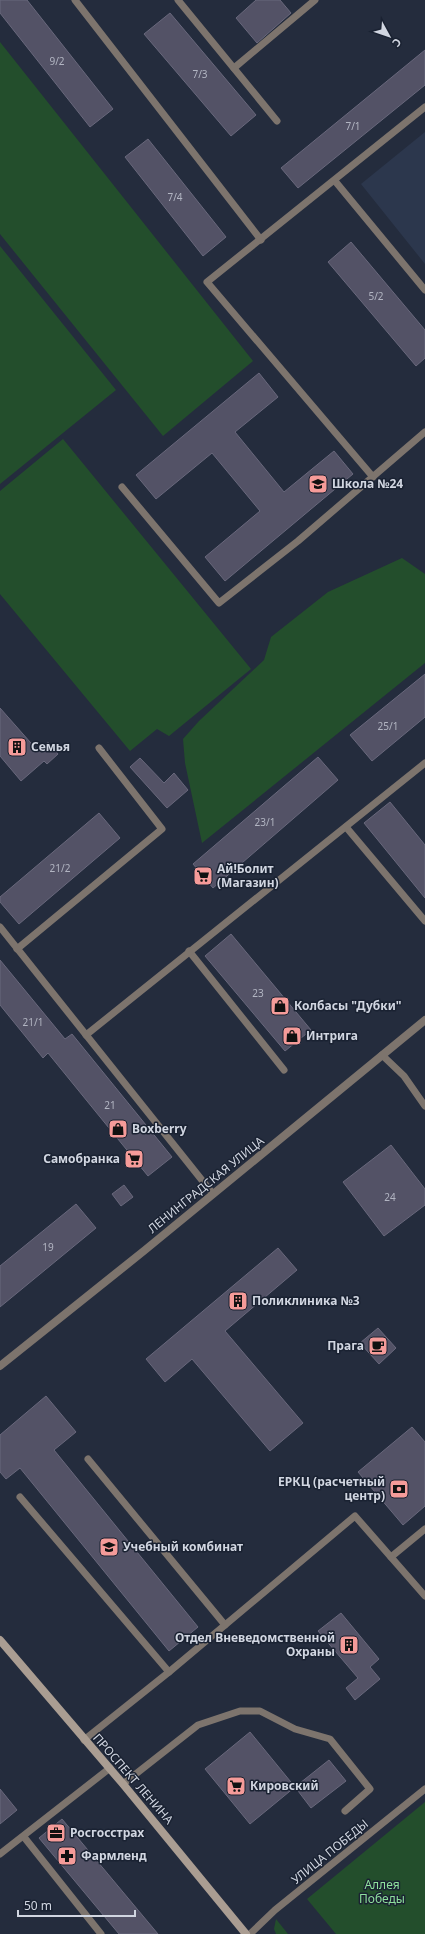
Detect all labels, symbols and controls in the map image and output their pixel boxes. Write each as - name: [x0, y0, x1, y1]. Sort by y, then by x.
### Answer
- north arrow: [369, 16, 409, 56]
- text: С: [389, 35, 405, 50]
- house number: 9/2: [49, 54, 65, 68]
- house number: 7/3: [192, 67, 208, 81]
- house number: 7/1: [345, 119, 361, 133]
- house number: 7/4: [167, 190, 183, 204]
- house number: 5/2: [368, 289, 384, 303]
- school or university icon: Школа №24: [307, 473, 329, 495]
- place label: Школа №24: [332, 475, 403, 492]
- house number: 25/1: [378, 719, 398, 733]
- building icon: Семья: [6, 736, 28, 758]
- place label: Семья: [31, 738, 70, 755]
- house number: 23/1: [255, 815, 275, 829]
- place label: Ай!Болит (Магазин): [217, 860, 279, 891]
- house number: 21/2: [50, 861, 71, 875]
- supermarket icon: Ай!Болит (Магазин): [192, 865, 214, 887]
- house number: 23: [252, 986, 264, 1000]
- shop icon: Колбасы "Дубки": [269, 995, 291, 1017]
- place label: Колбасы "Дубки": [294, 997, 402, 1014]
- house number: 21/1: [23, 1015, 43, 1029]
- shop icon: Интрига: [281, 1025, 303, 1047]
- place label: Интрига: [306, 1027, 358, 1044]
- house number: 21: [104, 1098, 116, 1112]
- shop icon: Boxberry: [107, 1118, 129, 1140]
- place label: Boxberry: [132, 1120, 187, 1137]
- street label: ЛЕНИНГРАДСКАЯ УЛИЦА: [144, 1132, 268, 1237]
- supermarket icon: Самобранка: [123, 1148, 145, 1170]
- place label: Самобранка: [43, 1150, 120, 1167]
- house number: 24: [384, 1190, 396, 1204]
- house number: 19: [42, 1240, 54, 1254]
- building icon: Поликлиника №3: [227, 1290, 249, 1312]
- place label: Поликлиника №3: [252, 1292, 360, 1309]
- cafe icon: Прага: [367, 1335, 389, 1357]
- place label: Прага: [327, 1337, 364, 1354]
- place label: ЕРКЦ (расчетный центр): [278, 1473, 385, 1504]
- bank icon: ЕРКЦ (расчетный центр): [388, 1478, 410, 1500]
- school or university icon: Учебный комбинат: [98, 1536, 120, 1558]
- place label: Учебный комбинат: [123, 1538, 243, 1555]
- place label: Отдел Вневедомственной Охраны: [175, 1629, 335, 1660]
- building icon: Отдел Вневедомственной Охраны: [338, 1634, 360, 1656]
- street label: ПРОСПЕКТ ЛЕНИНА: [89, 1730, 178, 1828]
- supermarket icon: Кировский: [225, 1775, 247, 1797]
- place label: Кировский: [250, 1777, 319, 1794]
- street label: УЛИЦА ПОБЕДЫ: [288, 1815, 372, 1888]
- office icon: Росгосстрах: [45, 1822, 67, 1844]
- place label: Росгосстрах: [70, 1824, 144, 1841]
- pharmacy icon: Фармленд: [56, 1845, 78, 1867]
- place label: Фармленд: [81, 1847, 147, 1864]
- park label: Аллея Победы: [359, 1876, 405, 1907]
- scale bar: [18, 1892, 135, 1918]
- text: 50 m: [24, 1897, 52, 1914]

